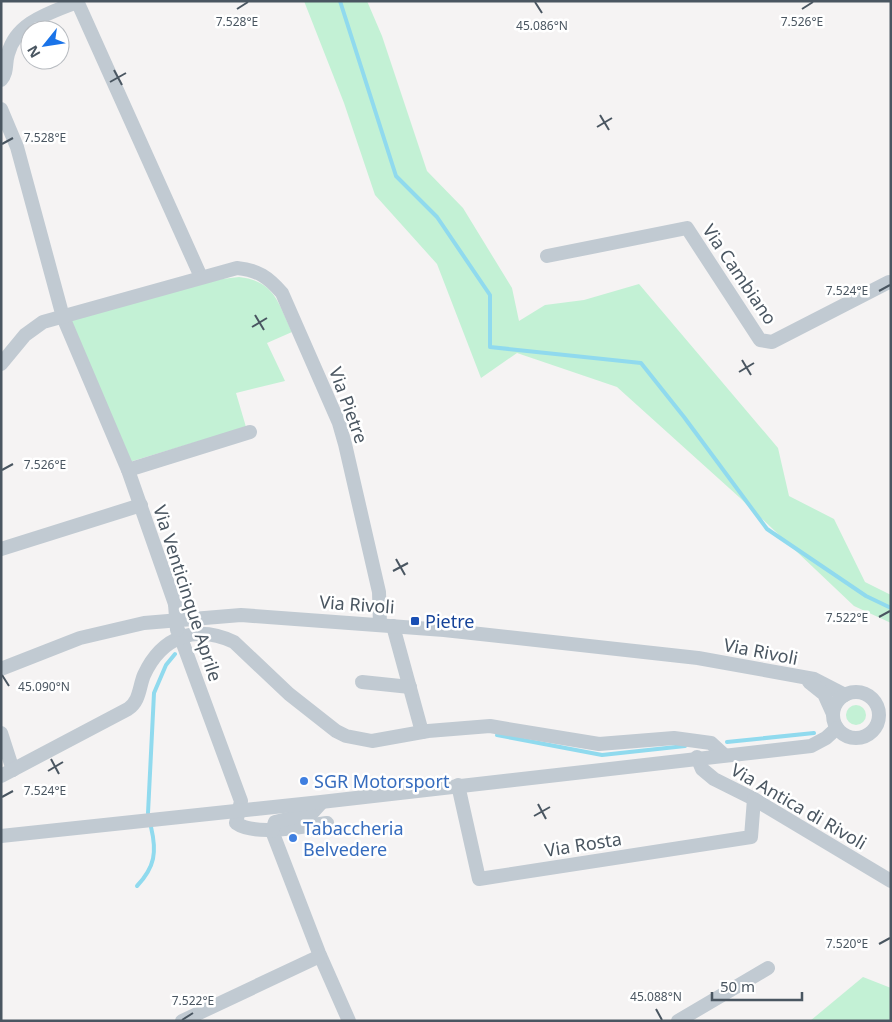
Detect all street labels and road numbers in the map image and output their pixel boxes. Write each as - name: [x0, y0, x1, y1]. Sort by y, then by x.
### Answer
- street label: Via Cambiano: [698, 219, 782, 329]
- street label: Via Pietre: [324, 363, 374, 447]
- street label: Via Venticinque Aprile: [148, 502, 228, 684]
- street label: Via Rivoli: [319, 589, 395, 619]
- street label: Via Rivoli: [722, 632, 800, 670]
- street label: Via Antica di Rivoli: [727, 757, 871, 855]
- street label: Via Rosta: [543, 826, 623, 862]

